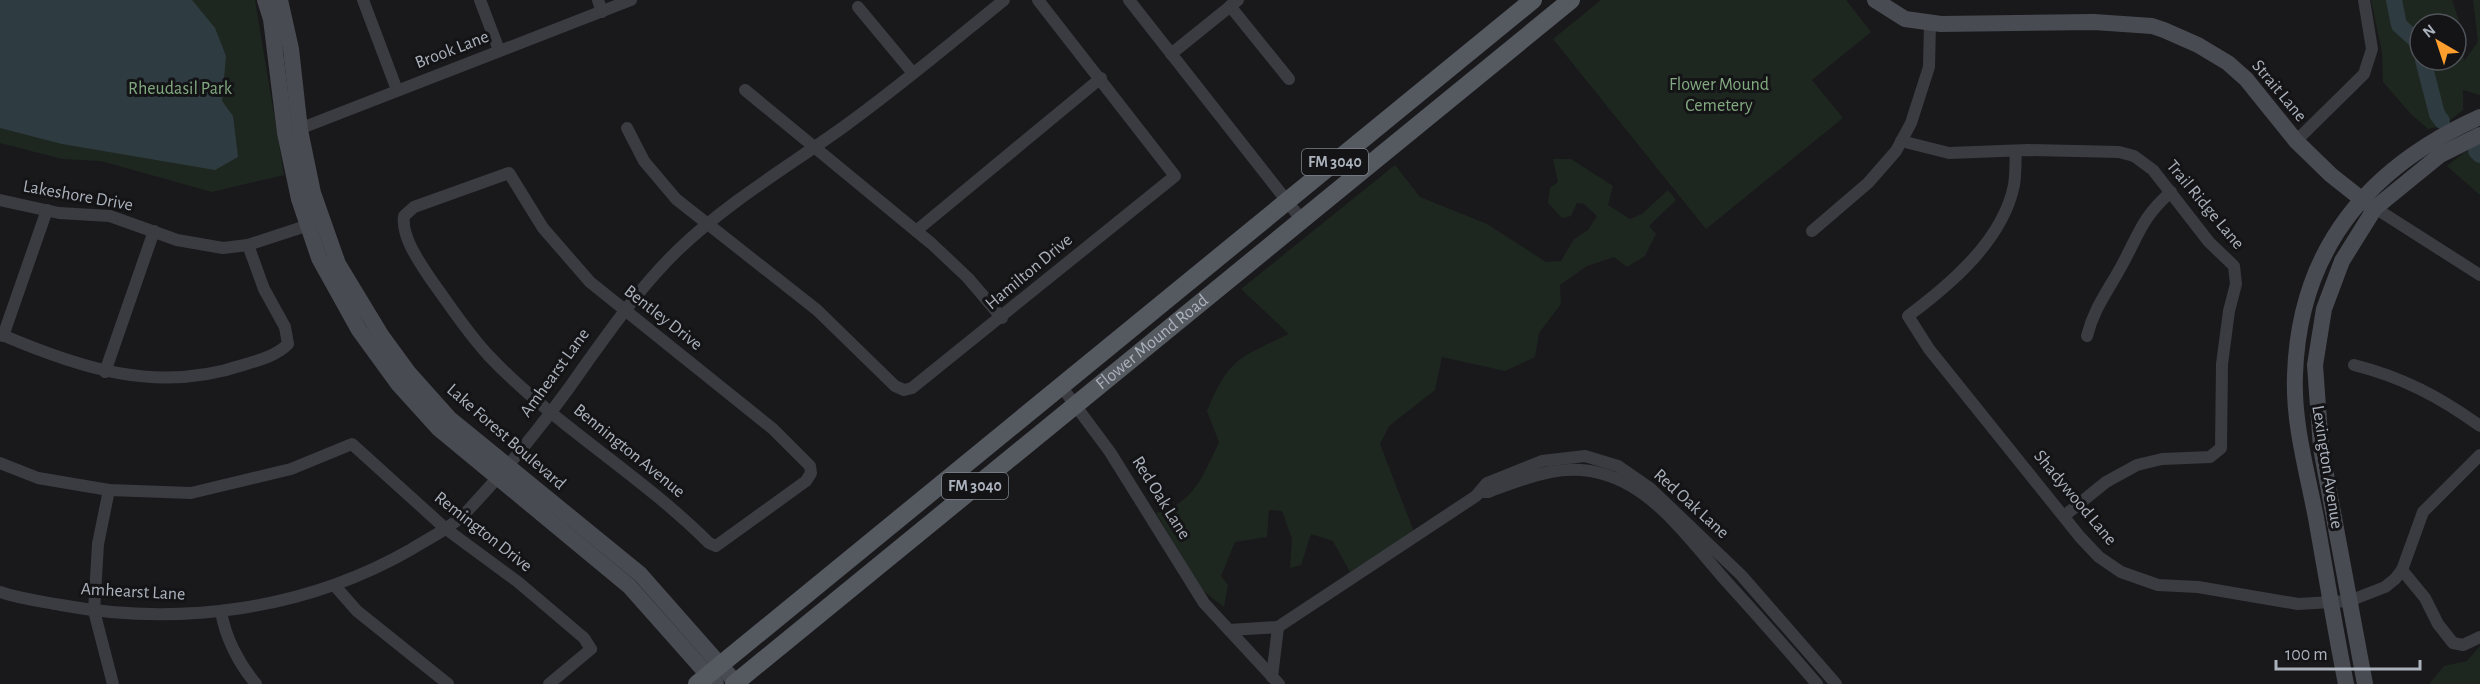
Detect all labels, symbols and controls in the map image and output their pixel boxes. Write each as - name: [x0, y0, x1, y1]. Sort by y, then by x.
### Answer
- north arrow: [2408, 12, 2468, 72]
- text: N: [2420, 21, 2439, 41]
- street label: Brook Lane: [413, 28, 491, 72]
- street label: Strait Lane: [2248, 57, 2310, 125]
- park label: Flower Mound Cemetery: [1669, 76, 1769, 115]
- park label: Rheudasil Park: [128, 80, 233, 98]
- road number: FM 3040: [1302, 149, 1368, 175]
- street label: Trail Ridge Lane: [2163, 157, 2247, 253]
- street label: Lakeshore Drive: [22, 177, 134, 215]
- street label: Hamilton Drive: [982, 231, 1076, 313]
- street label: Bentley Drive: [621, 282, 705, 354]
- street label: Flower Mound Road: [1093, 291, 1212, 393]
- street label: Amhearst Lane: [517, 325, 593, 421]
- street label: Lake Forest Boulevard: [443, 381, 569, 493]
- street label: Bennington Avenue: [570, 401, 688, 501]
- street label: Lexington Avenue: [2308, 404, 2346, 530]
- street label: Shadywood Lane: [2030, 447, 2120, 549]
- street label: Red Oak Lane: [1128, 453, 1194, 543]
- street label: Red Oak Lane: [1650, 466, 1732, 542]
- road number: FM 3040: [942, 473, 1008, 499]
- street label: Remington Drive: [431, 488, 535, 576]
- street label: Amhearst Lane: [80, 580, 186, 604]
- scale bar: [2276, 633, 2420, 671]
- text: 100 m: [2285, 646, 2328, 664]

